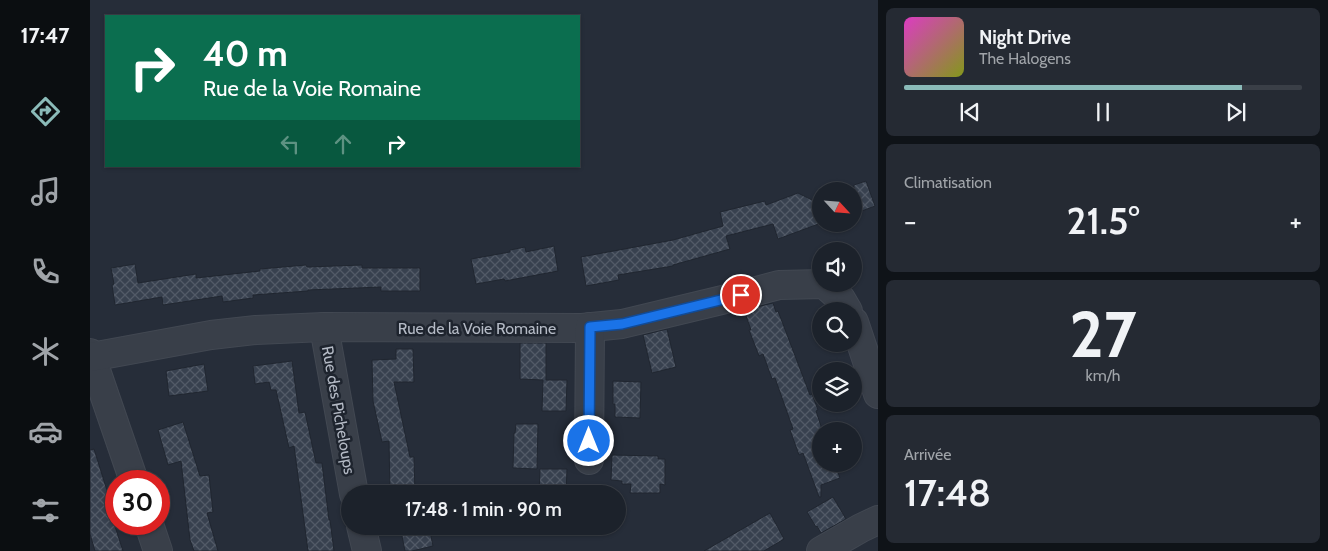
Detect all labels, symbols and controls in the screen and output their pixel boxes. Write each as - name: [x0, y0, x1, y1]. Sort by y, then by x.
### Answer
- text: 17:47: [20, 22, 70, 49]
- text: Night Drive: [979, 26, 1071, 49]
- text: 40 m: [203, 32, 288, 75]
- icon: right: [120, 35, 185, 100]
- text: The Halogens: [979, 49, 1071, 68]
- text: Rue de la Voie Romaine: [203, 75, 421, 102]
- icon: directions: [28, 94, 63, 129]
- icon: previous: [956, 98, 984, 126]
- icon: pause: [1089, 98, 1117, 126]
- icon: next: [1222, 98, 1250, 126]
- icon: left: [276, 130, 304, 158]
- icon: ahead: [329, 130, 357, 158]
- icon: right: [382, 130, 410, 158]
- text: Climatisation: [904, 173, 992, 192]
- icon: music: [28, 174, 63, 209]
- north arrow: [812, 182, 862, 232]
- map controls: [812, 182, 862, 472]
- text: 21.5°: [1066, 197, 1140, 244]
- text: −: [904, 204, 916, 238]
- text: +: [1290, 204, 1302, 238]
- button: sound: [812, 242, 862, 292]
- icon: phone: [28, 254, 63, 289]
- pin: [720, 274, 762, 316]
- icon: arrive: [727, 281, 755, 309]
- text: 27: [1069, 294, 1137, 373]
- button: search: [812, 302, 862, 352]
- street label: Rue de la Voie Romaine: [398, 319, 556, 338]
- icon: climate: [28, 334, 63, 369]
- street label: Rue des Picheloups: [318, 344, 359, 476]
- button: layers: [812, 362, 862, 412]
- text: km/h: [1085, 366, 1121, 385]
- icon: car: [28, 414, 63, 449]
- position arrow: [562, 414, 614, 466]
- button: +: [812, 422, 862, 472]
- text: Arrivée: [904, 445, 951, 464]
- text: 17:48: [904, 469, 991, 516]
- speed limit sign: 30: [105, 470, 170, 535]
- icon: filters: [28, 493, 63, 528]
- text: 17:48 · 1 min · 90 m: [405, 498, 562, 521]

